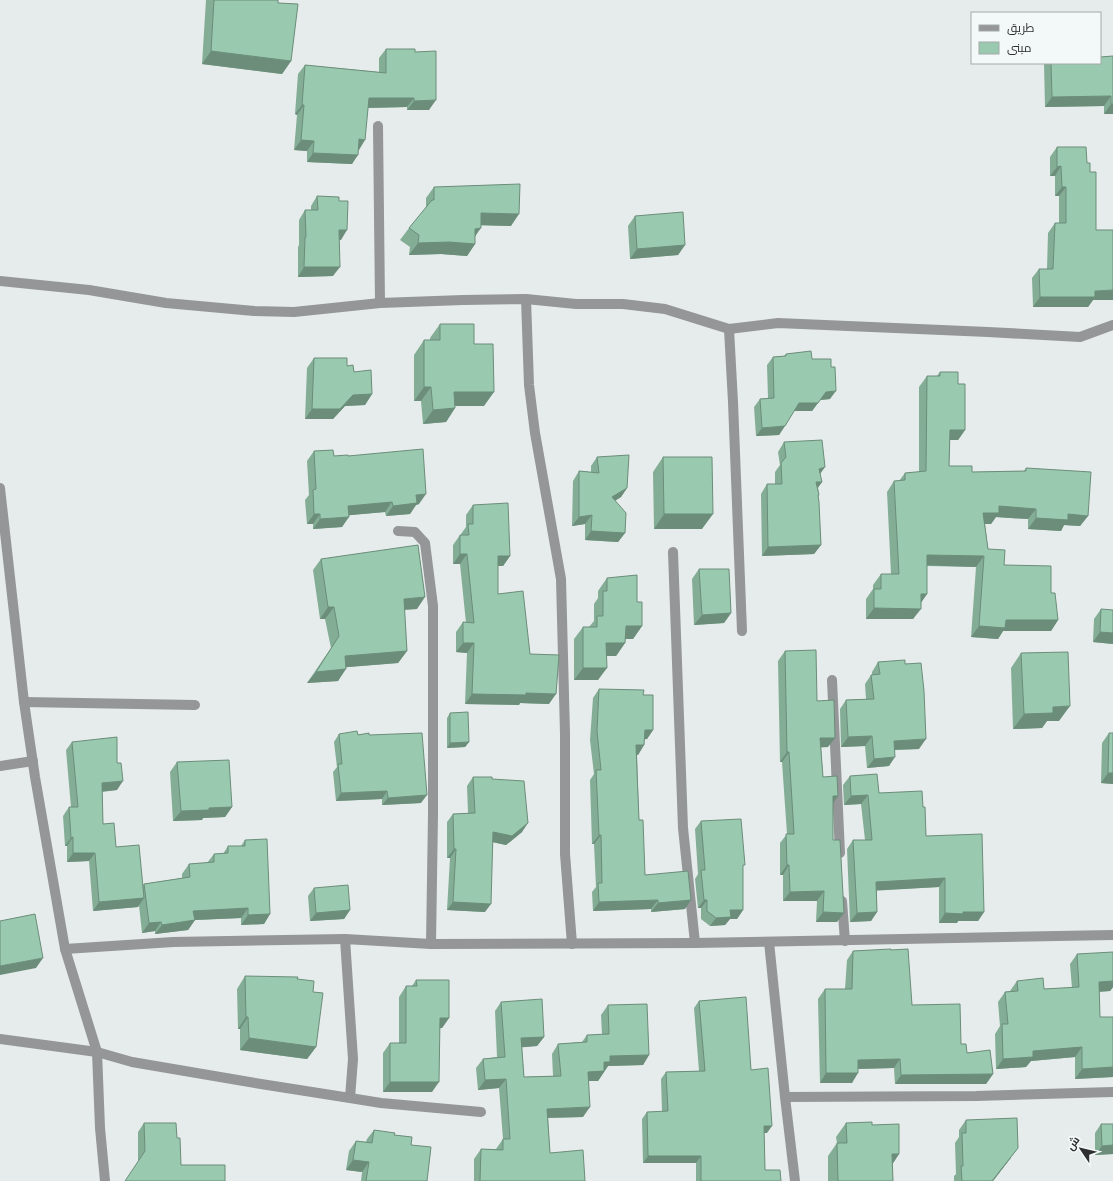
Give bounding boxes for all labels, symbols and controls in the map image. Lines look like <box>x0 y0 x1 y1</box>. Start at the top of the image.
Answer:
legend <box>971 12 1101 64</box>
text: طريق <box>1007 20 1035 36</box>
text: مبنى <box>1007 40 1032 56</box>
north arrow <box>1061 1129 1101 1169</box>
text: ش <box>1063 1133 1083 1153</box>

